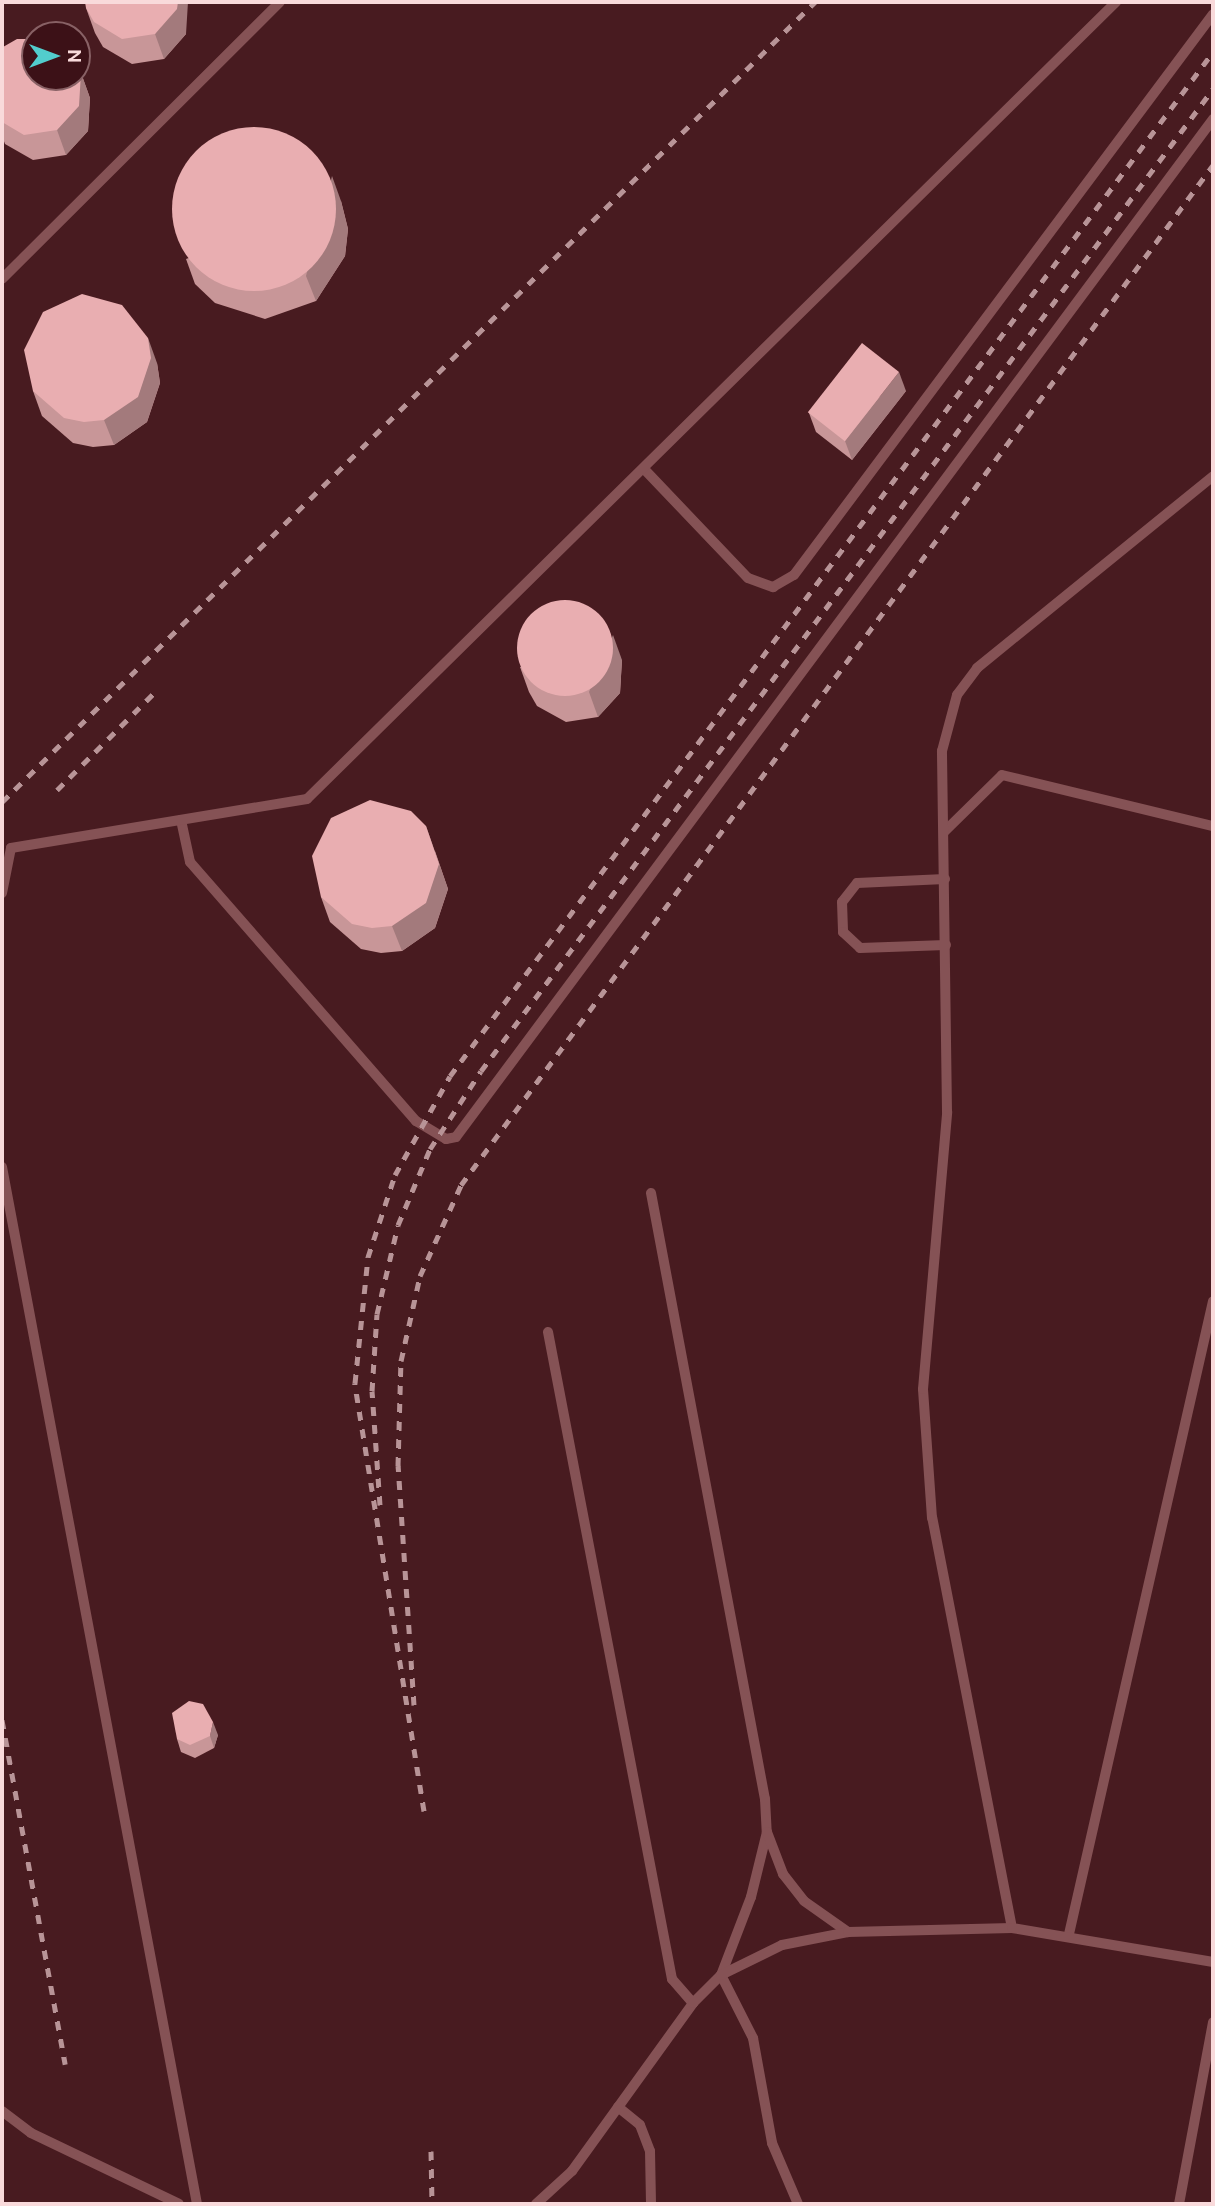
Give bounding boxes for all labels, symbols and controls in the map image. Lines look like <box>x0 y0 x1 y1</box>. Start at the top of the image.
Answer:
north arrow <box>21 21 91 91</box>
text: N <box>64 49 86 63</box>

